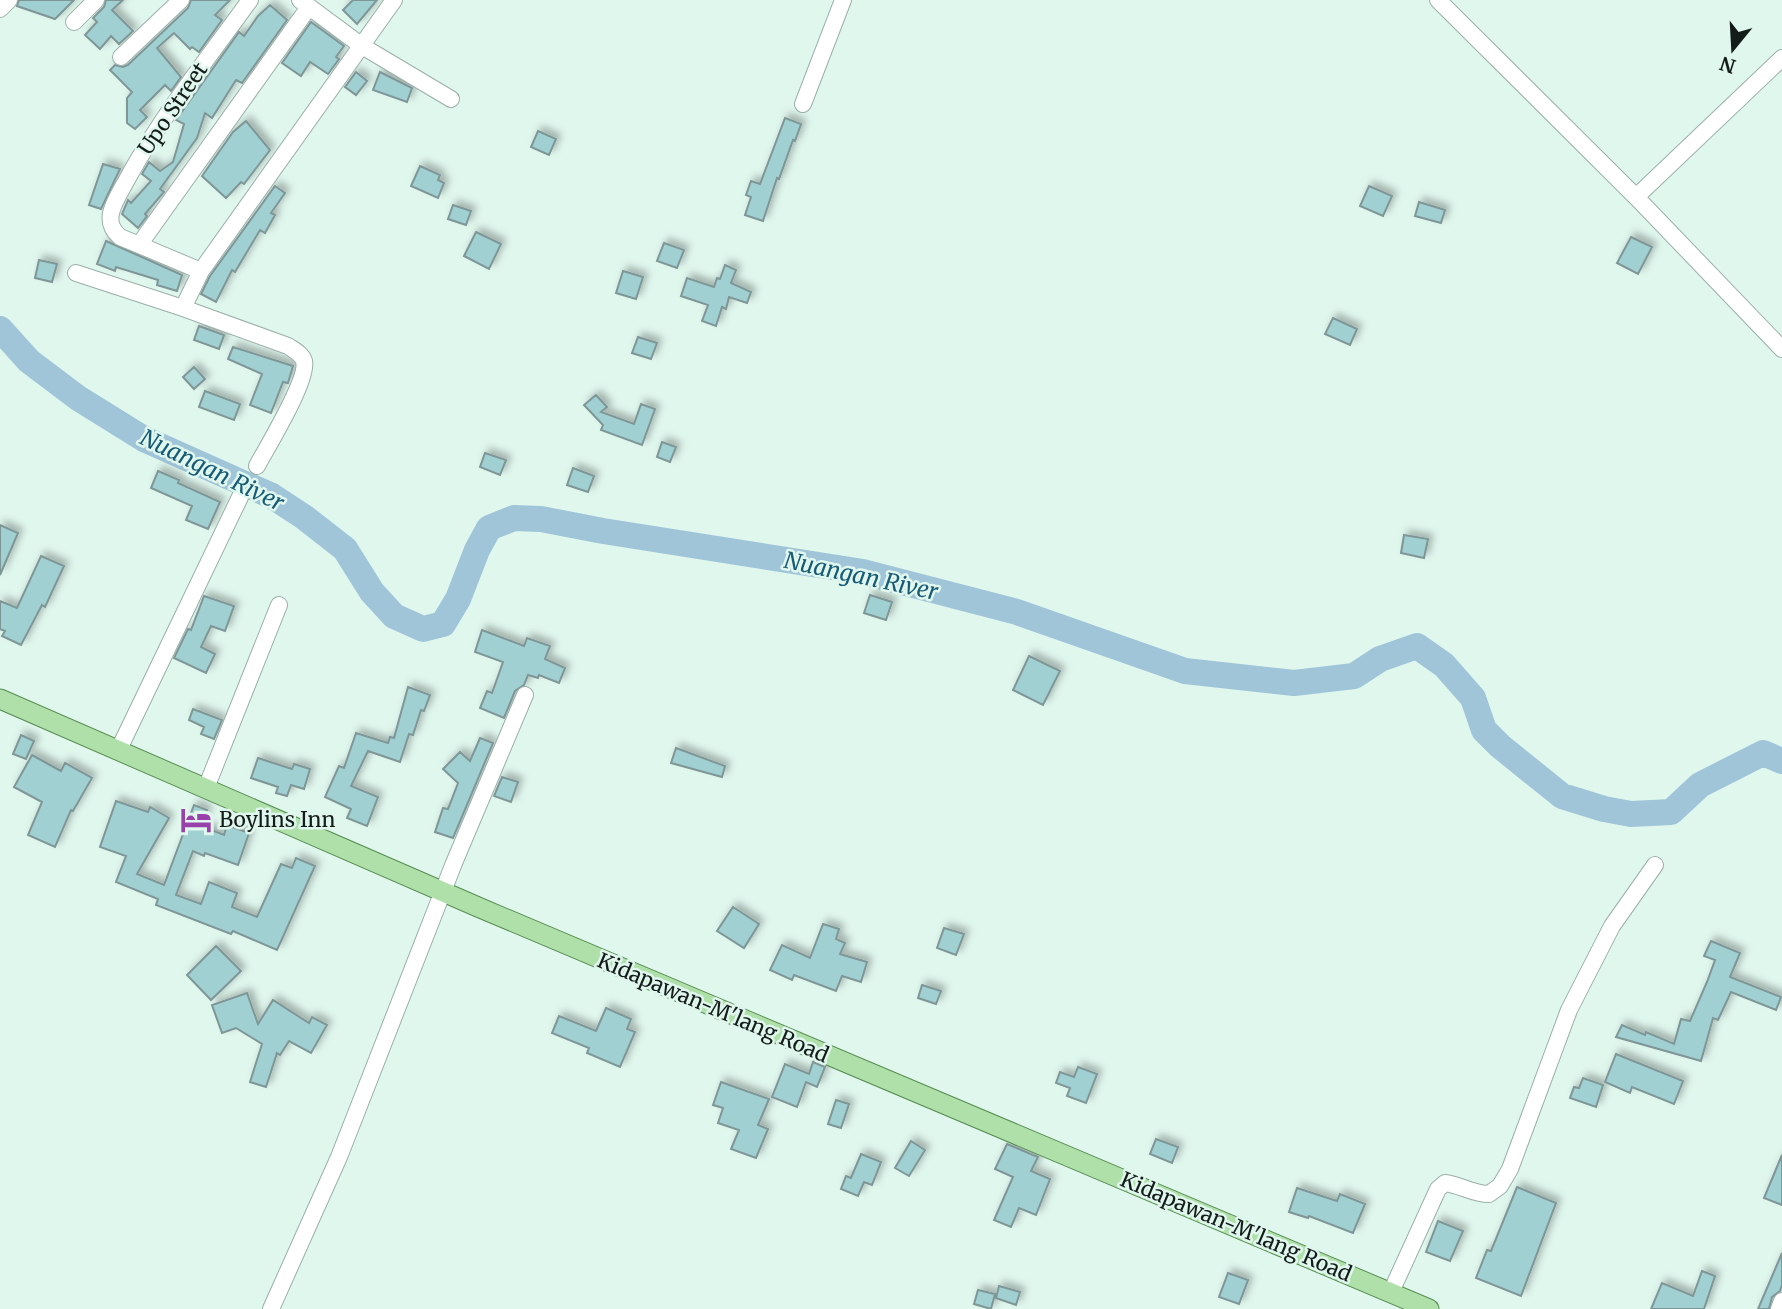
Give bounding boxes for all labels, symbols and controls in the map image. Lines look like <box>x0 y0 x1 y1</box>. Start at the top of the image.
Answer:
north arrow <box>1698 14 1768 84</box>
text: N <box>1717 51 1739 79</box>
street label: Upo Street <box>132 57 213 160</box>
water label: Nuangan River <box>136 422 289 517</box>
water label: Nuangan River <box>782 545 941 606</box>
hotel icon: Boylins Inn <box>179 803 213 837</box>
place label: Boylins Inn <box>219 806 335 833</box>
street label: Kidapawan-M'lang Road <box>594 947 833 1069</box>
street label: Kidapawan-M'lang Road <box>1117 1166 1356 1288</box>

